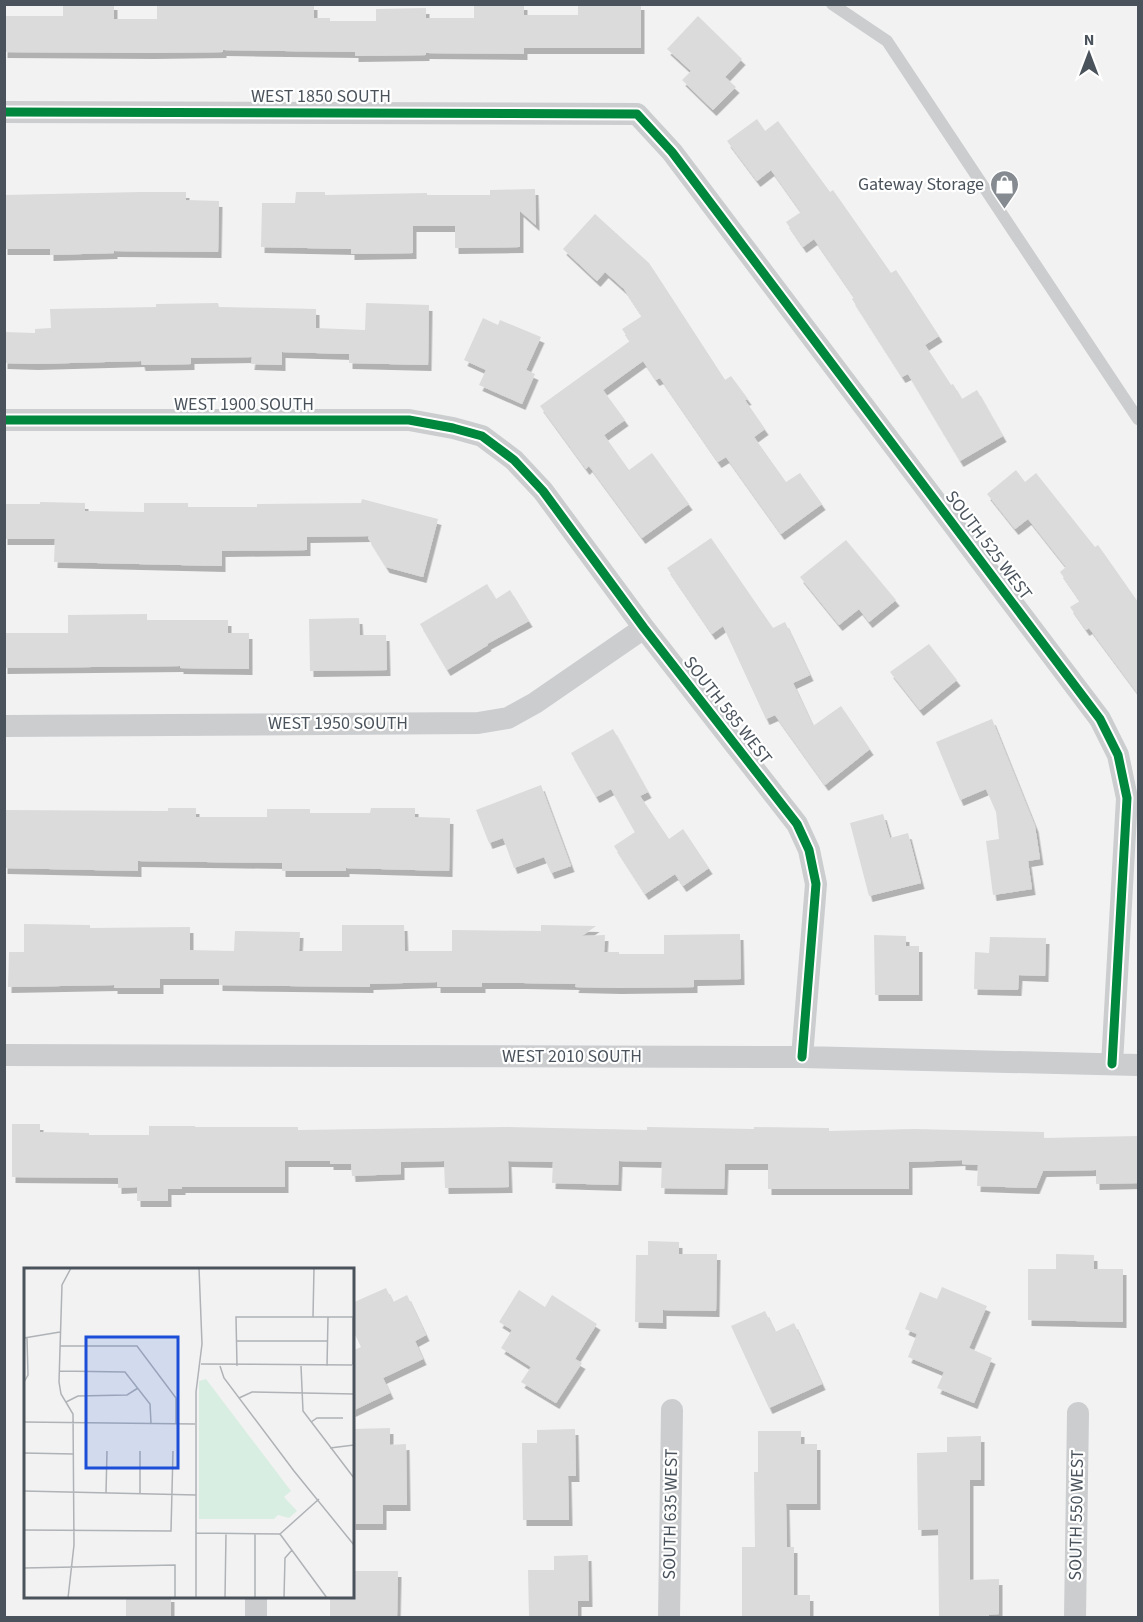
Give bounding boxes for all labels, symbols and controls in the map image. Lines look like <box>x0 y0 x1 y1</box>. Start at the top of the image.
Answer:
north arrow <box>1059 24 1119 84</box>
text: N <box>1084 29 1094 51</box>
street label: WEST 1850 SOUTH <box>251 84 391 109</box>
shop icon: Gateway Storage <box>989 168 1021 210</box>
place label: Gateway Storage <box>858 172 984 197</box>
street label: WEST 1900 SOUTH <box>174 392 314 417</box>
street label: SOUTH 525 WEST <box>939 485 1038 605</box>
street label: SOUTH 585 WEST <box>677 651 778 770</box>
street label: WEST 1950 SOUTH <box>268 711 408 736</box>
street label: WEST 2010 SOUTH <box>502 1044 642 1069</box>
inset map <box>24 1268 354 1598</box>
street label: SOUTH 635 WEST <box>657 1448 684 1580</box>
street label: SOUTH 550 WEST <box>1063 1449 1090 1581</box>

